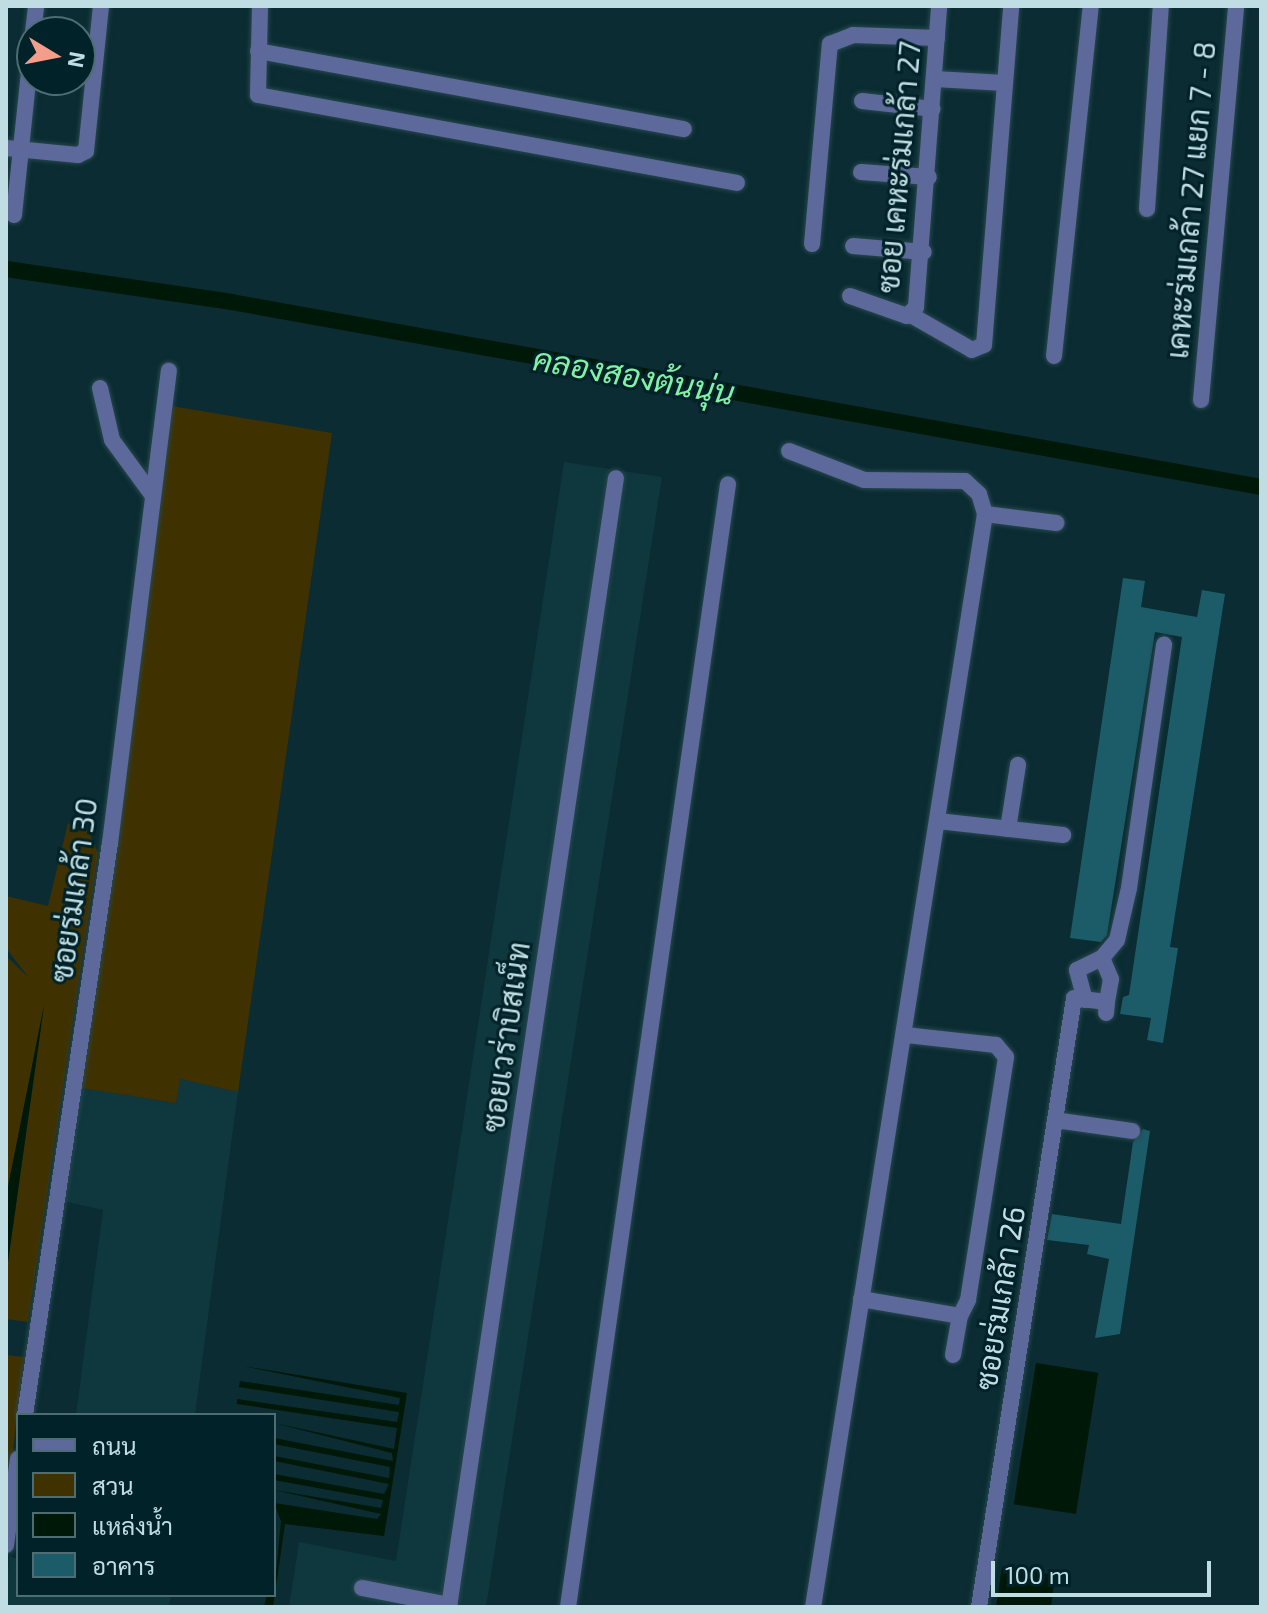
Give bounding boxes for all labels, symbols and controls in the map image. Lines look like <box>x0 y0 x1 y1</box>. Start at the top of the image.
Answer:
north arrow <box>16 16 96 96</box>
street label: ซอย เคหะร่มเกล้า 27 <box>869 40 927 294</box>
street label: เคหะร่มเกล้า 27 แยก 7 - 8 <box>1158 40 1222 360</box>
text: N <box>63 50 92 70</box>
water label: คลองสองต้นนุ่น <box>530 338 738 412</box>
street label: ซอยร่มเกล้า 30 <box>42 795 104 985</box>
street label: ซอยเวร่าบิสเน็ท <box>474 940 536 1134</box>
street label: ซอยร่มเกล้า 26 <box>967 1204 1031 1392</box>
legend <box>16 1413 276 1597</box>
text: ถนน <box>92 1431 137 1460</box>
text: สวน <box>92 1471 134 1500</box>
text: แหล่งน้ำ <box>92 1511 173 1540</box>
scale bar <box>995 1545 1215 1595</box>
text: อาคาร <box>92 1551 155 1580</box>
text: 100 m <box>1005 1560 1070 1589</box>

